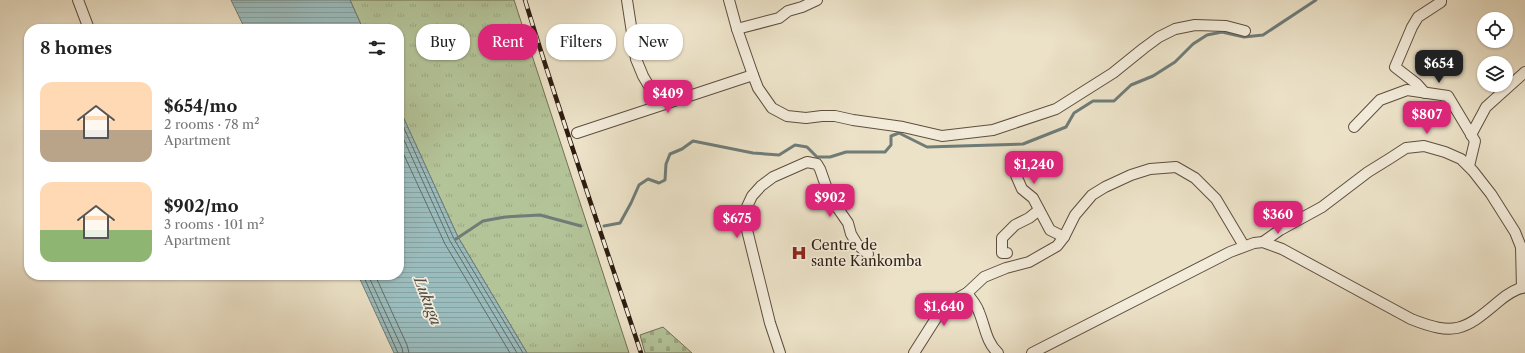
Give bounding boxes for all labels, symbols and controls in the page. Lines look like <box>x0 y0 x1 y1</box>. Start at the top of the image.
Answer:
map controls <box>1477 12 1513 92</box>
button: locate <box>1477 12 1513 48</box>
chip: Buy <box>416 24 470 60</box>
chip: Rent <box>478 24 538 60</box>
chip: Filters <box>546 24 616 60</box>
chip: New <box>624 24 683 60</box>
icon: filters <box>366 37 388 59</box>
text: 8 homes <box>40 38 112 58</box>
pin: $654 <box>1415 50 1463 84</box>
text: $654 <box>1424 55 1454 71</box>
button: layers <box>1477 56 1513 92</box>
pin: $409 <box>644 80 692 114</box>
text: $409 <box>652 85 684 101</box>
text: $654/mo <box>164 96 237 116</box>
icon: home <box>72 98 120 146</box>
pin: $807 <box>1403 101 1451 135</box>
text: $807 <box>1412 106 1442 122</box>
text: 2 rooms · 78 m² <box>164 116 260 132</box>
text: Apartment <box>164 132 231 148</box>
pin: $1,240 <box>1001 151 1067 185</box>
text: $1,240 <box>1014 156 1054 172</box>
pin: $902 <box>806 184 854 218</box>
text: $902 <box>815 189 845 205</box>
text: $902/mo <box>164 196 239 216</box>
icon: home <box>72 198 120 246</box>
pin: $360 <box>1254 201 1302 235</box>
pin: $675 <box>713 205 761 239</box>
text: $360 <box>1263 206 1293 222</box>
text: $675 <box>723 210 751 226</box>
text: 3 rooms · 101 m² <box>164 216 264 232</box>
text: Apartment <box>164 232 231 248</box>
place label: Centre de sante Kankomba <box>811 236 922 270</box>
hospital icon: Centre de sante Kankomba <box>790 244 808 262</box>
water label: Lukuga <box>410 273 446 328</box>
pin: $1,640 <box>911 293 977 327</box>
text: $1,640 <box>924 298 964 314</box>

